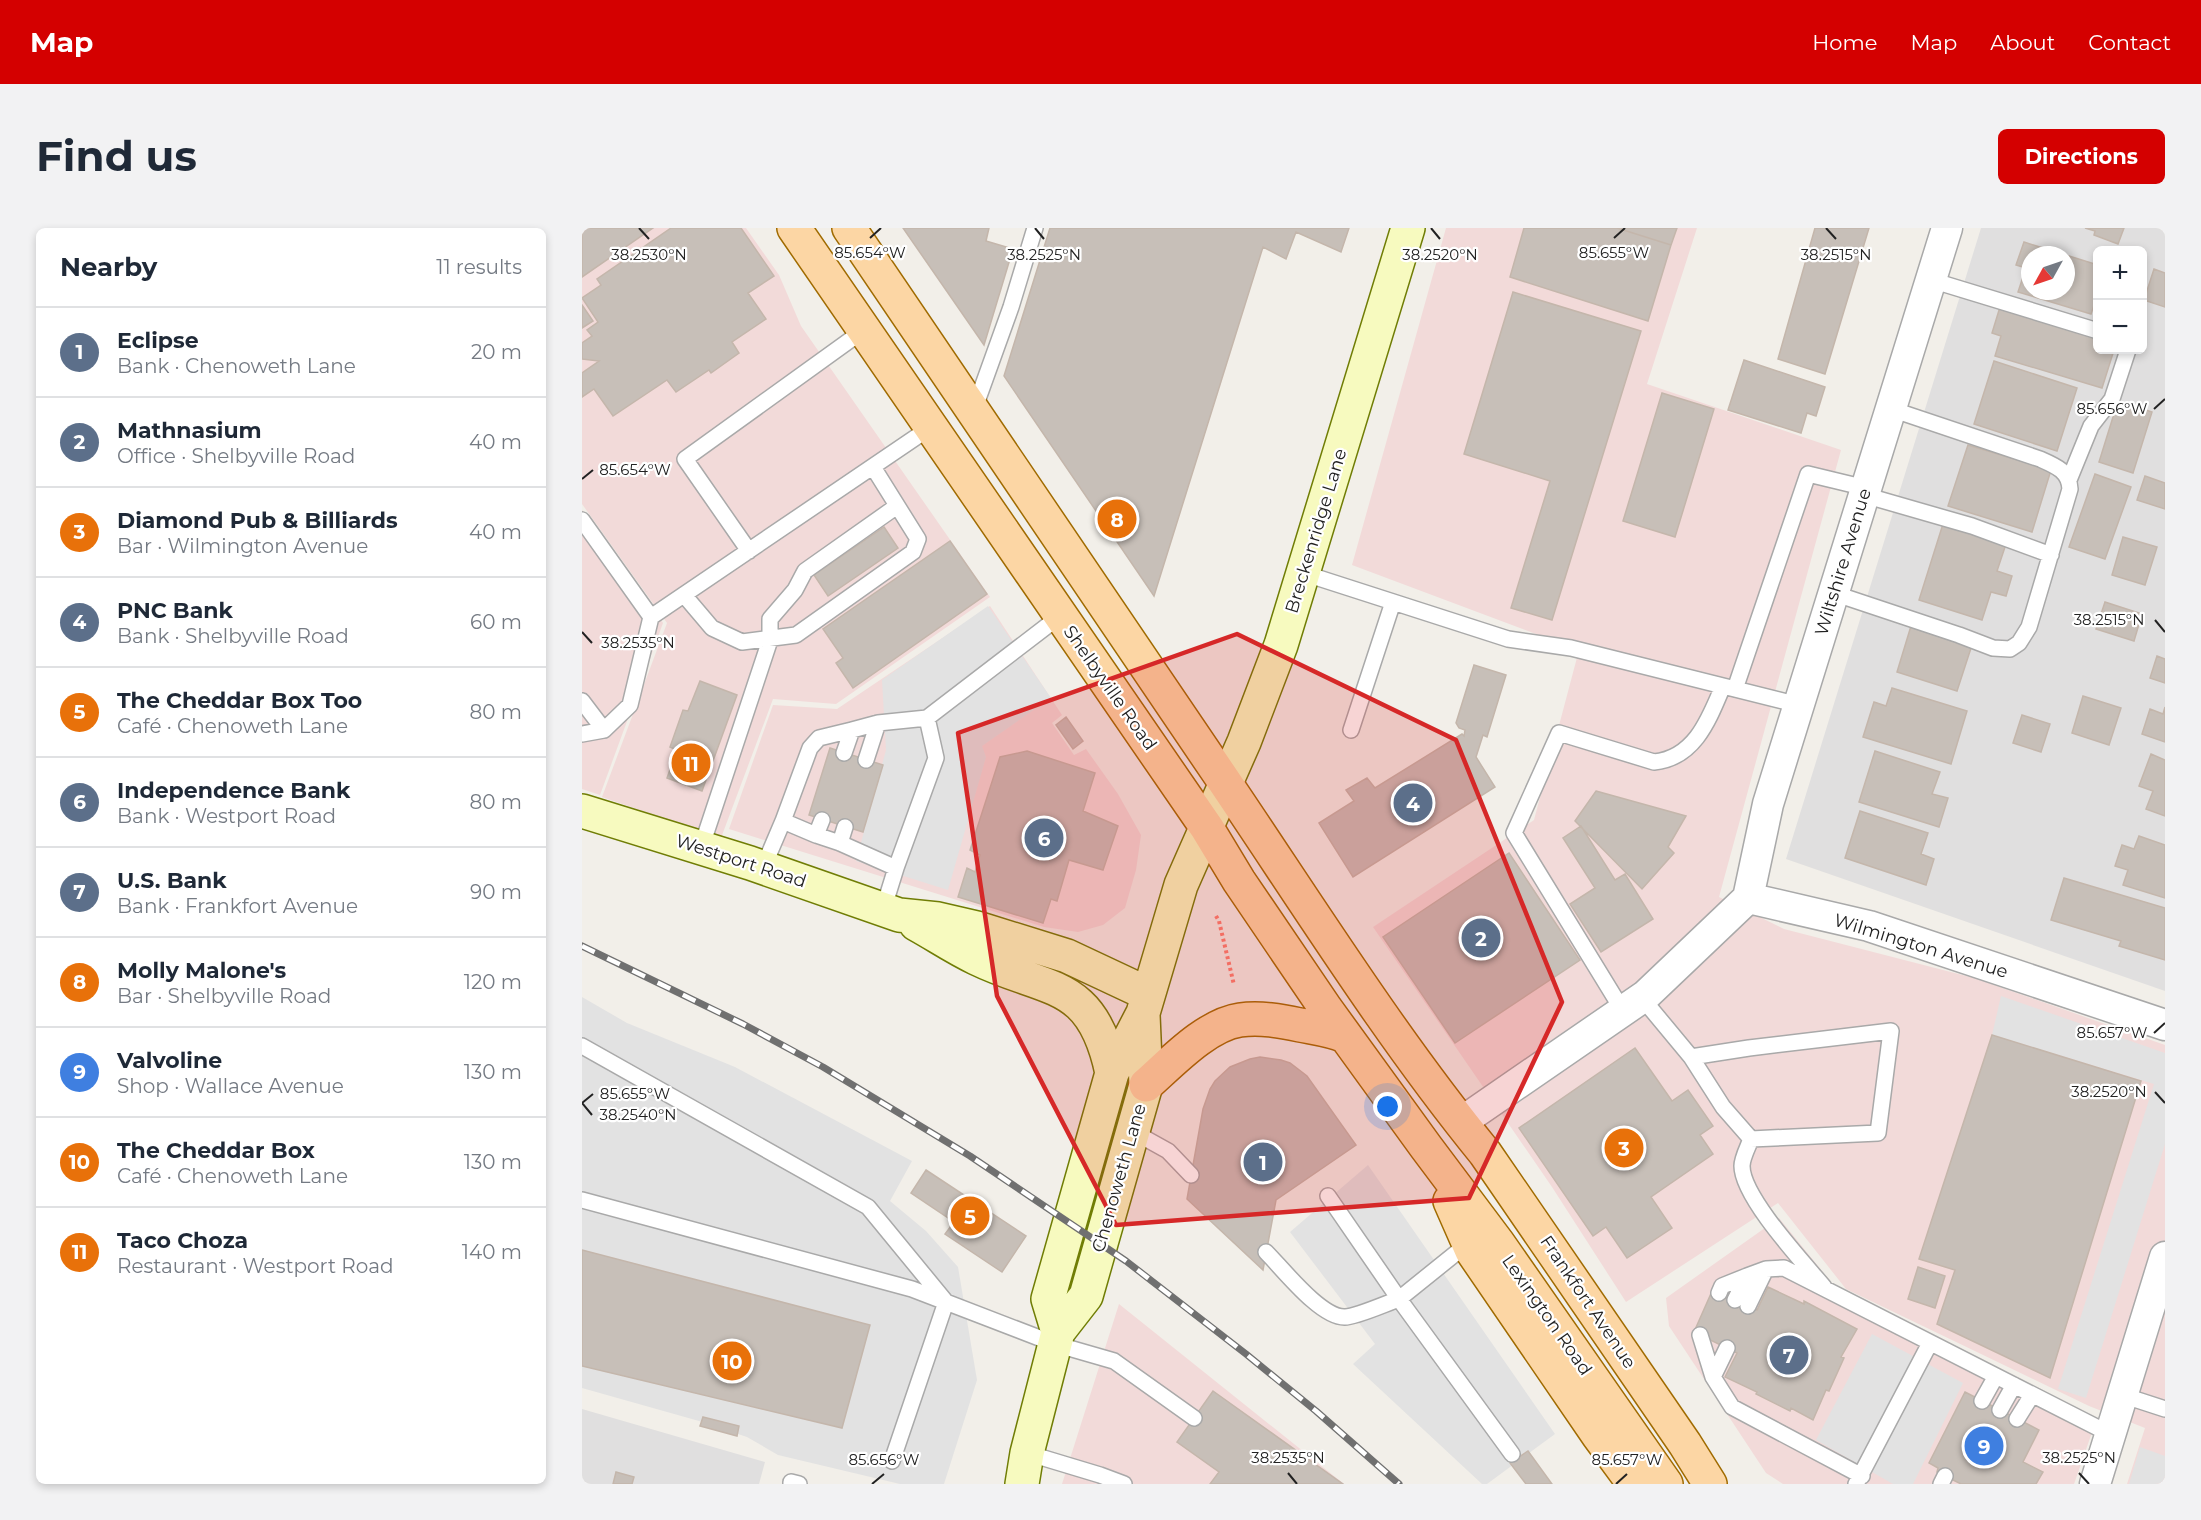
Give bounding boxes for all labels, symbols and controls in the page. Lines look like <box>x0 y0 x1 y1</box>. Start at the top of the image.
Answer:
text: Map <box>30 25 93 59</box>
text: Home <box>1812 30 1877 55</box>
text: Map <box>1910 30 1957 55</box>
text: About <box>1990 30 2055 55</box>
text: Contact <box>2088 30 2171 55</box>
button: Directions <box>1998 129 2165 184</box>
text: Find us <box>36 130 197 182</box>
text: 85.654°W <box>834 243 906 262</box>
text: 85.655°W <box>1579 243 1649 262</box>
text: 38.2530°N <box>611 245 687 264</box>
text: 38.2525°N <box>1007 245 1081 264</box>
text: 38.2520°N <box>1402 245 1478 264</box>
text: 38.2515°N <box>1801 245 1871 264</box>
north arrow <box>2021 246 2075 300</box>
map controls <box>2093 246 2147 354</box>
button: + <box>2093 246 2147 300</box>
text: Nearby <box>60 251 157 283</box>
text: 11 results <box>436 255 522 279</box>
button: − <box>2093 300 2147 354</box>
text: Eclipse <box>117 327 199 354</box>
text: 1 <box>76 340 83 364</box>
text: 20 m <box>471 340 522 364</box>
text: Bank · Chenoweth Lane <box>117 354 356 378</box>
text: 85.656°W <box>2077 399 2148 418</box>
text: Mathnasium <box>117 417 262 444</box>
text: 2 <box>74 430 85 454</box>
text: 40 m <box>469 430 522 454</box>
text: Office · Shelbyville Road <box>117 444 355 468</box>
street label: Breckenridge Lane <box>1280 446 1352 616</box>
text: 85.654°W <box>599 460 671 479</box>
street label: Wiltshire Avenue <box>1810 486 1876 638</box>
pin: 8 <box>1098 496 1136 542</box>
text: Diamond Pub & Billiards <box>117 507 398 534</box>
text: 3 <box>74 520 85 544</box>
text: 40 m <box>469 520 522 544</box>
text: Bar · Wilmington Avenue <box>117 534 368 558</box>
text: PNC Bank <box>117 597 233 624</box>
text: 4 <box>73 610 86 634</box>
text: 60 m <box>470 610 522 634</box>
text: 38.2515°N <box>2074 610 2144 629</box>
street label: Shelbyville Road <box>1059 621 1161 755</box>
text: Bank · Shelbyville Road <box>117 624 349 648</box>
text: 38.2535°N <box>601 633 675 652</box>
text: The Cheddar Box Too <box>117 687 362 714</box>
text: 5 <box>74 700 85 724</box>
text: 80 m <box>470 700 522 724</box>
text: Café · Chenoweth Lane <box>117 714 348 738</box>
pin: 11 <box>672 740 710 786</box>
text: Independence Bank <box>117 777 350 804</box>
pin: 4 <box>1394 780 1432 826</box>
text: 6 <box>73 790 86 814</box>
text: 80 m <box>470 790 522 814</box>
text: Bank · Westport Road <box>117 804 336 828</box>
pin: 6 <box>1024 816 1064 860</box>
street label: Westport Road <box>673 830 809 892</box>
text: U.S. Bank <box>117 867 227 894</box>
text: 7 <box>73 880 86 904</box>
text: 90 m <box>470 880 522 904</box>
text: Bank · Frankfort Avenue <box>117 894 358 918</box>
street label: Wilmington Avenue <box>1831 909 2011 983</box>
pin: 2 <box>1462 916 1500 960</box>
text: Molly Malone's <box>117 957 286 984</box>
text: 8 <box>73 970 86 994</box>
text: 120 m <box>464 970 522 994</box>
text: Bar · Shelbyville Road <box>117 984 331 1008</box>
text: 85.657°W <box>2077 1023 2148 1042</box>
text: Valvoline <box>117 1047 222 1074</box>
text: 9 <box>73 1060 86 1084</box>
text: 130 m <box>464 1060 522 1084</box>
text: Shop · Wallace Avenue <box>117 1074 344 1098</box>
text: 38.2520°N <box>2071 1082 2147 1101</box>
text: 85.655°W <box>600 1084 670 1103</box>
your location <box>1373 1092 1402 1121</box>
street label: Chenoweth Lane <box>1087 1101 1151 1255</box>
text: 38.2540°N <box>600 1105 676 1124</box>
pin: 3 <box>1604 1126 1644 1170</box>
text: The Cheddar Box <box>117 1137 315 1164</box>
pin: 1 <box>1244 1140 1282 1184</box>
text: 10 <box>69 1150 90 1174</box>
text: 130 m <box>464 1150 522 1174</box>
text: Café · Chenoweth Lane <box>117 1164 348 1188</box>
pin: 5 <box>950 1194 990 1238</box>
text: Taco Choza <box>117 1227 248 1254</box>
street label: Frankfort Avenue <box>1535 1231 1641 1373</box>
text: 11 <box>72 1240 87 1264</box>
text: 140 m <box>462 1240 522 1264</box>
street label: Lexington Road <box>1497 1250 1597 1380</box>
text: Restaurant · Westport Road <box>117 1254 394 1278</box>
pin: 7 <box>1770 1332 1808 1378</box>
pin: 10 <box>712 1338 752 1384</box>
pin: 9 <box>1964 1424 2004 1468</box>
text: 38.2535°N <box>1251 1448 1325 1467</box>
text: 38.2525°N <box>2042 1448 2116 1467</box>
text: 85.656°W <box>849 1450 920 1469</box>
text: 85.657°W <box>1592 1450 1663 1469</box>

